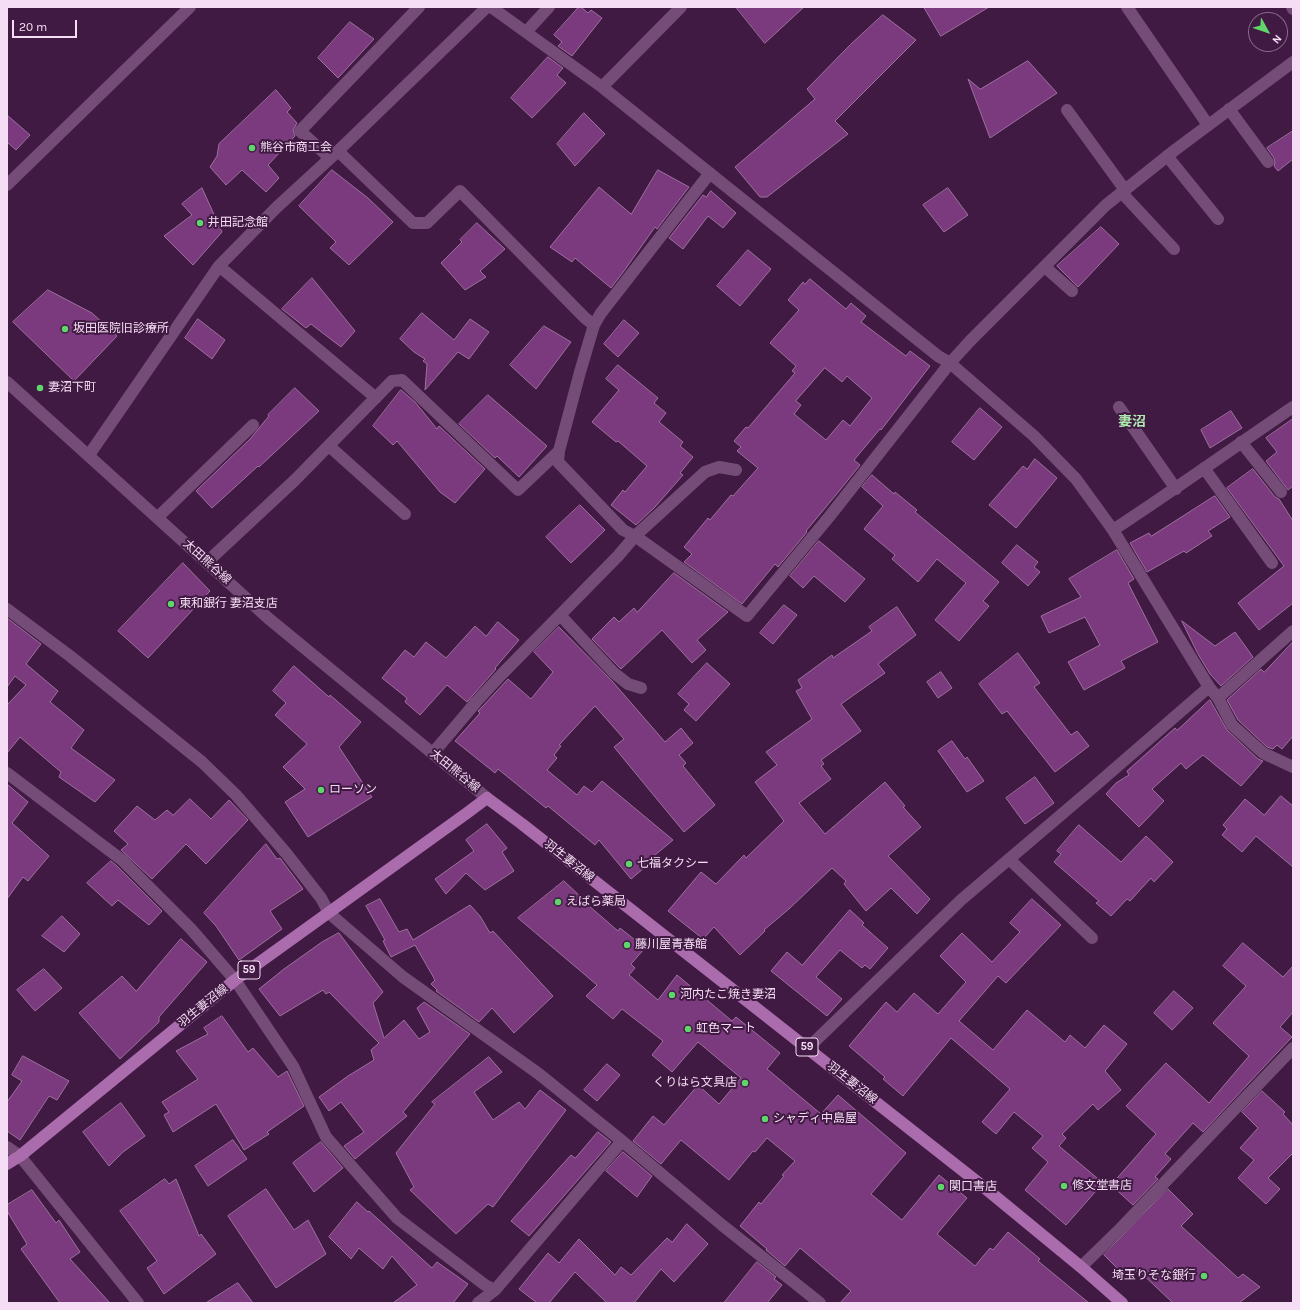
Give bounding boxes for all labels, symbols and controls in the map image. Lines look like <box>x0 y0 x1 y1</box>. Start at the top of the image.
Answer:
scale bar <box>14 12 79 38</box>
north arrow <box>1248 12 1288 52</box>
text: 20 m <box>19 20 47 34</box>
text: N <box>1269 32 1284 47</box>
place label: 熊谷市商工会 <box>260 141 332 155</box>
marker: 熊谷市商工会 <box>247 143 257 153</box>
place label: 井田記念館 <box>208 216 268 230</box>
marker: 井田記念館 <box>195 218 205 228</box>
place label: 坂田医院旧診療所 <box>73 322 169 336</box>
marker: 坂田医院旧診療所 <box>60 324 70 334</box>
place label: 妻沼下町 <box>48 381 96 395</box>
marker: 妻沼下町 <box>35 383 45 393</box>
district label: 妻沼 <box>1118 414 1146 430</box>
street label: 太田熊谷線 <box>180 537 234 587</box>
place label: 東和銀行 妻沼支店 <box>179 597 278 611</box>
marker: 東和銀行 妻沼支店 <box>166 599 176 609</box>
street label: 太田熊谷線 <box>427 747 483 795</box>
place label: ローソン <box>329 783 377 797</box>
marker: ローソン <box>316 785 326 795</box>
street label: 羽生妻沼線 <box>541 837 597 885</box>
place label: 七福タクシー <box>637 857 709 871</box>
marker: 七福タクシー <box>624 859 634 869</box>
place label: えばら薬局 <box>566 895 626 909</box>
marker: えばら薬局 <box>553 897 563 907</box>
place label: 藤川屋青春館 <box>635 938 707 952</box>
marker: 藤川屋青春館 <box>622 940 632 950</box>
road number: 59 <box>238 961 260 979</box>
street label: 羽生妻沼線 <box>175 982 231 1030</box>
place label: 河内たこ焼き妻沼 <box>680 988 776 1002</box>
marker: 河内たこ焼き妻沼 <box>667 990 677 1000</box>
place label: 虹色マート <box>696 1022 756 1036</box>
marker: 虹色マート <box>683 1024 693 1034</box>
road number: 59 <box>796 1038 818 1056</box>
street label: 羽生妻沼線 <box>824 1059 880 1107</box>
place label: くりはら文具店 <box>653 1076 737 1090</box>
marker: くりはら文具店 <box>740 1078 750 1088</box>
place label: シャディ中島屋 <box>773 1112 857 1126</box>
marker: シャディ中島屋 <box>760 1114 770 1124</box>
place label: 修文堂書店 <box>1072 1179 1132 1193</box>
place label: 関口書店 <box>949 1180 997 1194</box>
marker: 修文堂書店 <box>1059 1181 1069 1191</box>
marker: 関口書店 <box>936 1182 946 1192</box>
place label: 埼玉りそな銀行 <box>1112 1269 1196 1283</box>
marker: 埼玉りそな銀行 <box>1199 1271 1209 1281</box>

